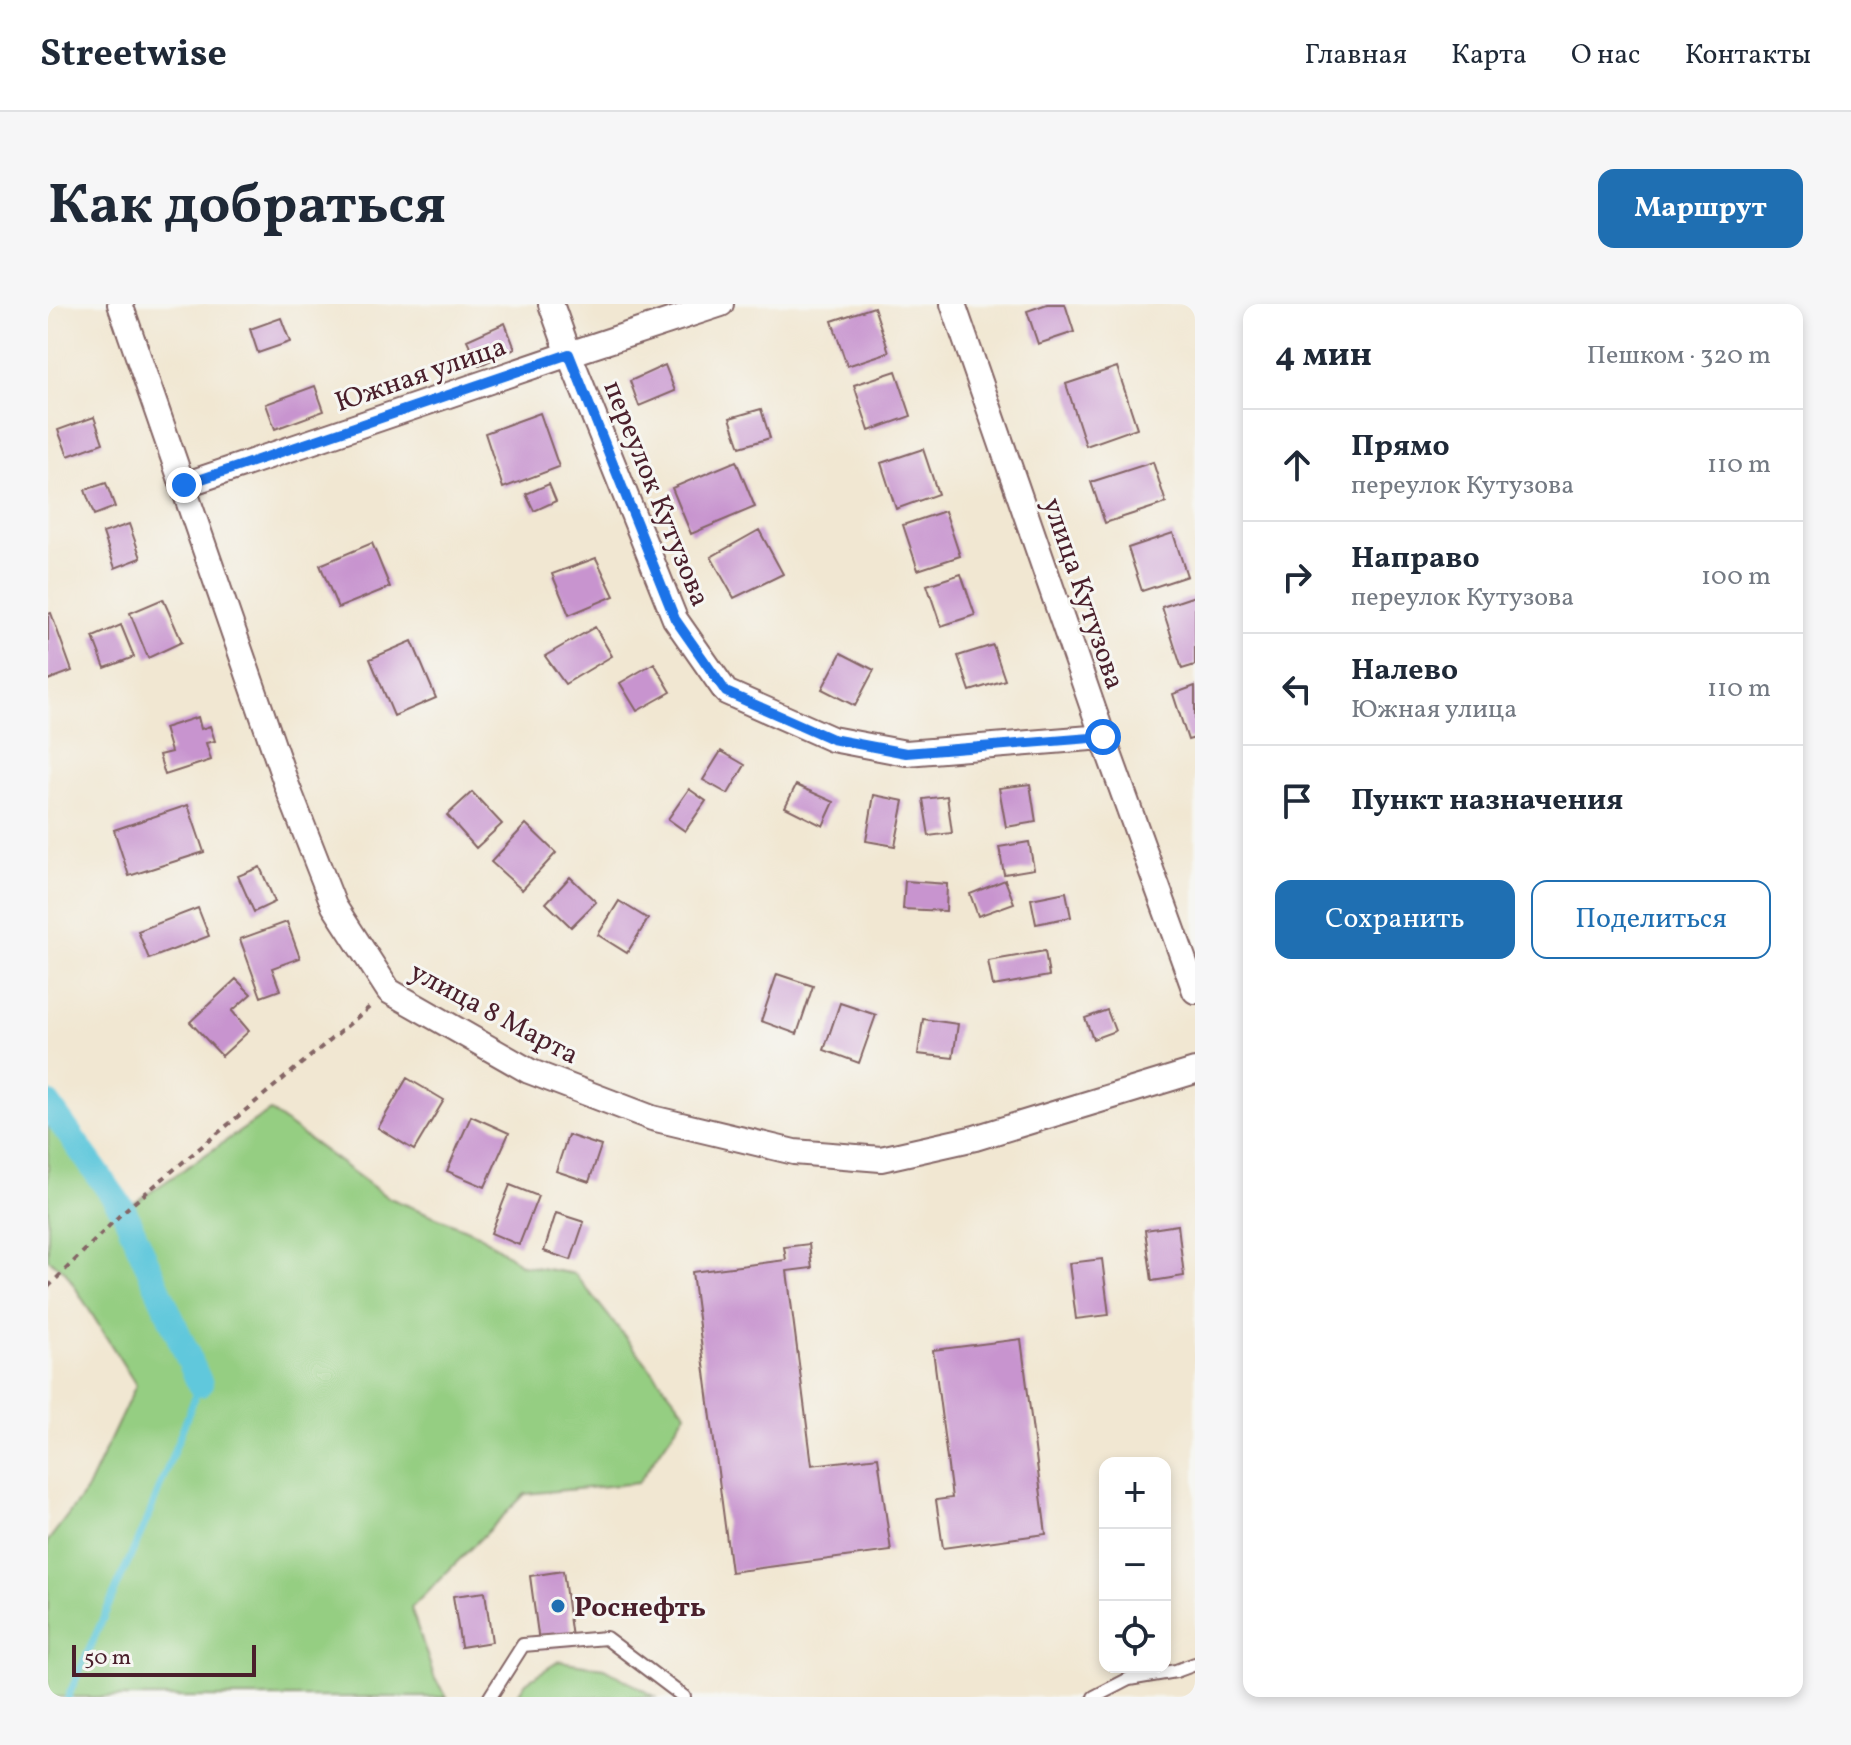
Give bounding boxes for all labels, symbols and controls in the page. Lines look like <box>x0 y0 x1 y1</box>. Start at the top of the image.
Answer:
text: Streetwise <box>40 29 227 82</box>
text: Главная <box>1305 36 1407 75</box>
text: Карта <box>1451 36 1527 75</box>
text: О нас <box>1571 36 1641 75</box>
text: Контакты <box>1685 36 1811 75</box>
text: Как добраться <box>48 169 446 247</box>
button: Маршрут <box>1598 169 1803 248</box>
street label: Южная улица <box>330 328 512 423</box>
text: 4 мин <box>1275 333 1372 380</box>
text: Пешком · 320 m <box>1587 338 1771 374</box>
street label: переулок Кутузова <box>593 375 719 613</box>
text: Прямо <box>1351 426 1450 468</box>
icon: ahead <box>1275 443 1319 487</box>
text: 110 m <box>1707 447 1771 483</box>
route end <box>166 467 202 503</box>
text: переулок Кутузова <box>1351 468 1574 504</box>
street label: улица Кутузова <box>1032 493 1134 695</box>
text: Направо <box>1351 538 1480 580</box>
icon: right <box>1275 555 1319 599</box>
text: 100 m <box>1701 559 1771 595</box>
text: переулок Кутузова <box>1351 580 1574 616</box>
text: Налево <box>1351 650 1458 692</box>
icon: left <box>1275 667 1319 711</box>
text: 110 m <box>1707 671 1771 707</box>
text: Южная улица <box>1351 692 1517 728</box>
route start <box>1085 719 1121 755</box>
icon: arrive <box>1275 779 1319 823</box>
text: Пункт назначения <box>1351 780 1623 822</box>
button: Сохранить <box>1275 880 1515 959</box>
button: Поделиться <box>1531 880 1771 959</box>
street label: улица 8 Марта <box>402 953 585 1075</box>
map controls <box>1099 1457 1171 1673</box>
button: + <box>1099 1457 1171 1529</box>
button: − <box>1099 1529 1171 1601</box>
place label: Роснефть <box>574 1589 706 1628</box>
marker: Роснефть <box>549 1597 567 1615</box>
button: locate <box>1099 1601 1171 1673</box>
scale bar <box>72 1641 256 1677</box>
text: 50 m <box>84 1643 131 1674</box>

